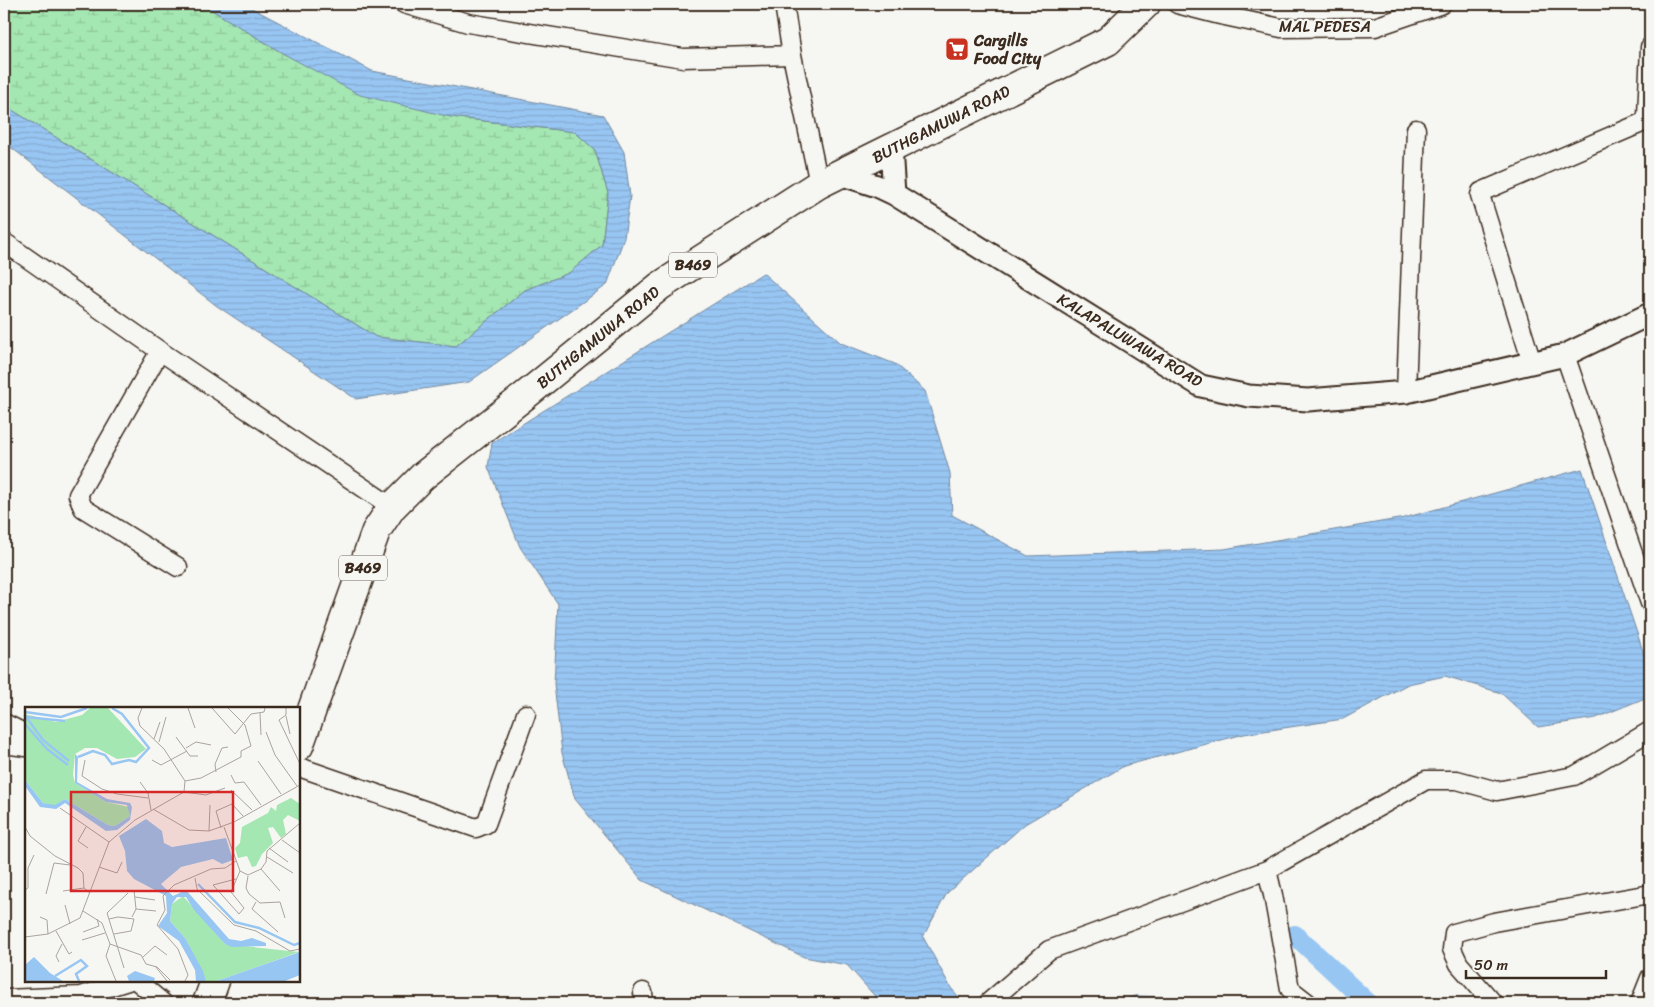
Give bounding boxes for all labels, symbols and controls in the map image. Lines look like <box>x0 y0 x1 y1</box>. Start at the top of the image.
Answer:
street label: MAL PEDESA <box>1279 12 1371 41</box>
place label: Cargills Food City <box>973 26 1042 73</box>
supermarket icon: Cargills Food City <box>944 36 970 62</box>
street label: BUTHGAMUWA ROAD <box>867 76 1016 171</box>
road number: B469 <box>669 252 717 278</box>
street label: BUTHGAMUWA ROAD <box>530 278 667 396</box>
street label: KALAPALUWAWA ROAD <box>1051 285 1209 395</box>
road number: B469 <box>339 556 387 580</box>
inset map <box>25 707 300 982</box>
scale bar <box>1466 947 1606 979</box>
text: 50 m <box>1474 952 1509 978</box>

